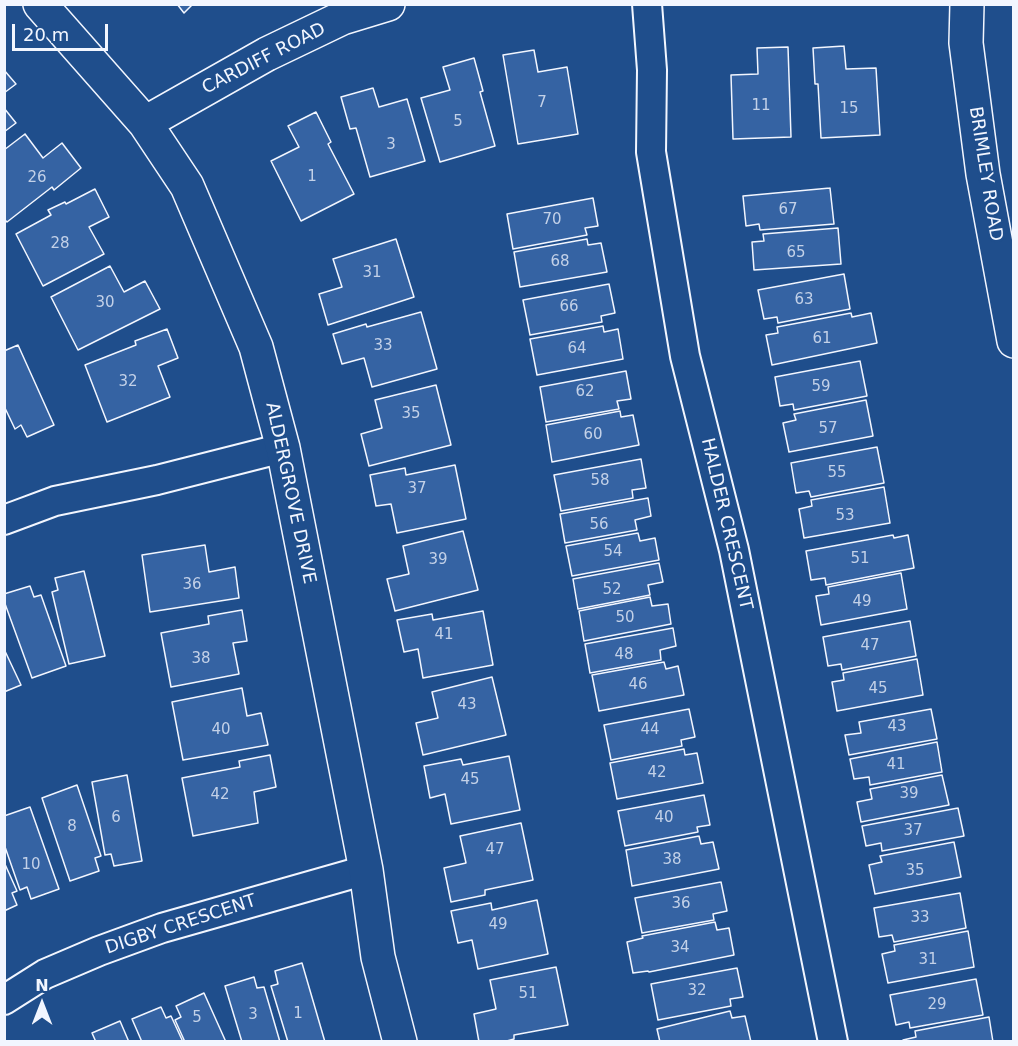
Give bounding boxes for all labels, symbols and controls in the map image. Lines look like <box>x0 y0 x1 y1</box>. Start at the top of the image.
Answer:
scale bar <box>15 12 111 50</box>
street label: CARDIFF ROAD <box>199 19 329 99</box>
text: 20 m <box>23 24 69 45</box>
house number: 7 <box>537 94 547 112</box>
house number: 11 <box>751 97 771 115</box>
house number: 15 <box>839 100 859 118</box>
street label: BRIMLEY ROAD <box>964 105 1006 243</box>
house number: 5 <box>453 113 463 131</box>
house number: 3 <box>386 136 396 154</box>
house number: 1 <box>307 168 317 186</box>
house number: 26 <box>27 169 47 187</box>
house number: 67 <box>778 201 798 219</box>
house number: 70 <box>542 211 562 229</box>
house number: 28 <box>50 235 70 253</box>
house number: 65 <box>786 244 806 262</box>
house number: 68 <box>550 253 570 271</box>
house number: 31 <box>362 264 382 282</box>
house number: 63 <box>794 291 814 309</box>
house number: 30 <box>95 294 115 312</box>
house number: 66 <box>559 298 579 316</box>
house number: 61 <box>812 330 832 348</box>
house number: 33 <box>373 337 393 355</box>
house number: 64 <box>567 340 587 358</box>
house number: 32 <box>118 373 138 391</box>
house number: 59 <box>811 378 831 396</box>
house number: 62 <box>575 383 595 401</box>
street label: ALDERGROVE DRIVE <box>260 400 320 586</box>
house number: 35 <box>401 405 421 423</box>
house number: 57 <box>818 420 838 438</box>
house number: 60 <box>583 426 603 444</box>
street label: HALDER CRESCENT <box>696 436 756 612</box>
house number: 55 <box>827 464 847 482</box>
house number: 58 <box>590 472 610 490</box>
house number: 37 <box>407 480 427 498</box>
house number: 53 <box>835 507 855 525</box>
house number: 56 <box>589 516 609 534</box>
house number: 54 <box>603 543 623 561</box>
house number: 51 <box>850 550 870 568</box>
house number: 39 <box>428 551 448 569</box>
house number: 36 <box>182 576 202 594</box>
house number: 52 <box>602 581 622 599</box>
house number: 49 <box>852 593 872 611</box>
house number: 50 <box>615 609 635 627</box>
house number: 41 <box>434 626 454 644</box>
house number: 47 <box>860 637 880 655</box>
house number: 48 <box>614 646 634 664</box>
house number: 38 <box>191 650 211 668</box>
house number: 46 <box>628 676 648 694</box>
house number: 45 <box>868 680 888 698</box>
house number: 43 <box>457 696 477 714</box>
house number: 43 <box>887 718 907 736</box>
house number: 40 <box>211 721 231 739</box>
house number: 44 <box>640 721 660 739</box>
house number: 41 <box>886 756 906 774</box>
house number: 42 <box>647 764 667 782</box>
house number: 45 <box>460 771 480 789</box>
house number: 39 <box>899 785 919 803</box>
house number: 42 <box>210 786 230 804</box>
house number: 6 <box>111 809 121 827</box>
house number: 40 <box>654 809 674 827</box>
house number: 8 <box>67 818 77 836</box>
house number: 37 <box>903 822 923 840</box>
house number: 47 <box>485 841 505 859</box>
house number: 38 <box>662 851 682 869</box>
house number: 10 <box>21 856 41 874</box>
house number: 35 <box>905 862 925 880</box>
street label: DIGBY CRESCENT <box>103 890 259 960</box>
house number: 36 <box>671 895 691 913</box>
house number: 33 <box>910 909 930 927</box>
house number: 49 <box>488 916 508 934</box>
house number: 34 <box>670 939 690 957</box>
house number: 31 <box>918 951 938 969</box>
north arrow <box>12 974 72 1034</box>
text: N <box>35 976 49 995</box>
house number: 32 <box>687 982 707 1000</box>
house number: 51 <box>518 985 538 1003</box>
house number: 29 <box>927 996 947 1014</box>
house number: 1 <box>293 1005 303 1023</box>
house number: 3 <box>248 1006 258 1024</box>
house number: 5 <box>192 1009 202 1027</box>

